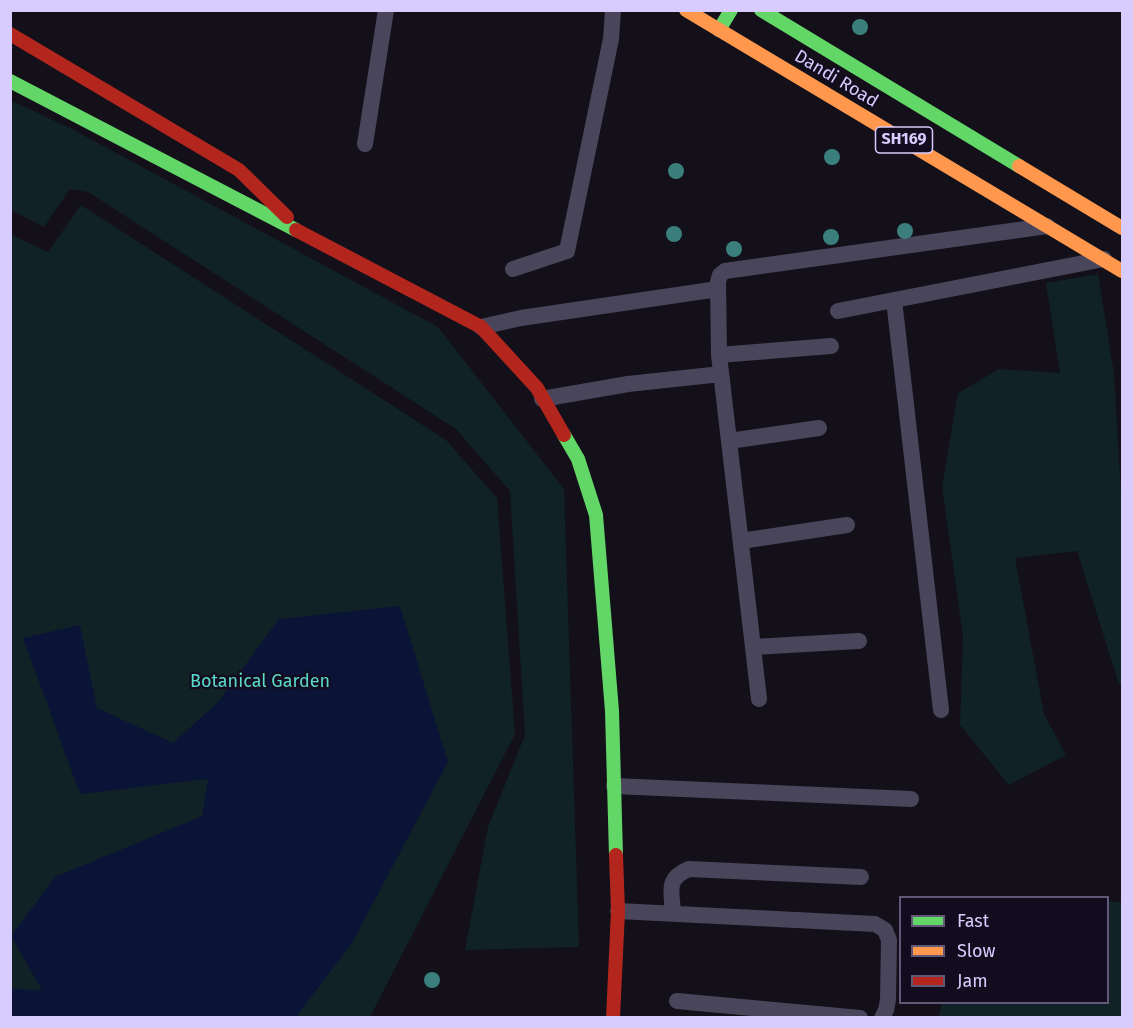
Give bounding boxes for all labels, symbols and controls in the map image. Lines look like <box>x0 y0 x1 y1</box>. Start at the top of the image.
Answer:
street label: Dandi Road <box>790 46 882 112</box>
road number: SH169 <box>876 127 932 153</box>
park label: Botanical Garden <box>190 671 330 693</box>
legend <box>899 896 1109 1004</box>
text: Fast <box>957 910 989 932</box>
text: Slow <box>957 940 995 962</box>
text: Jam <box>957 970 988 992</box>

